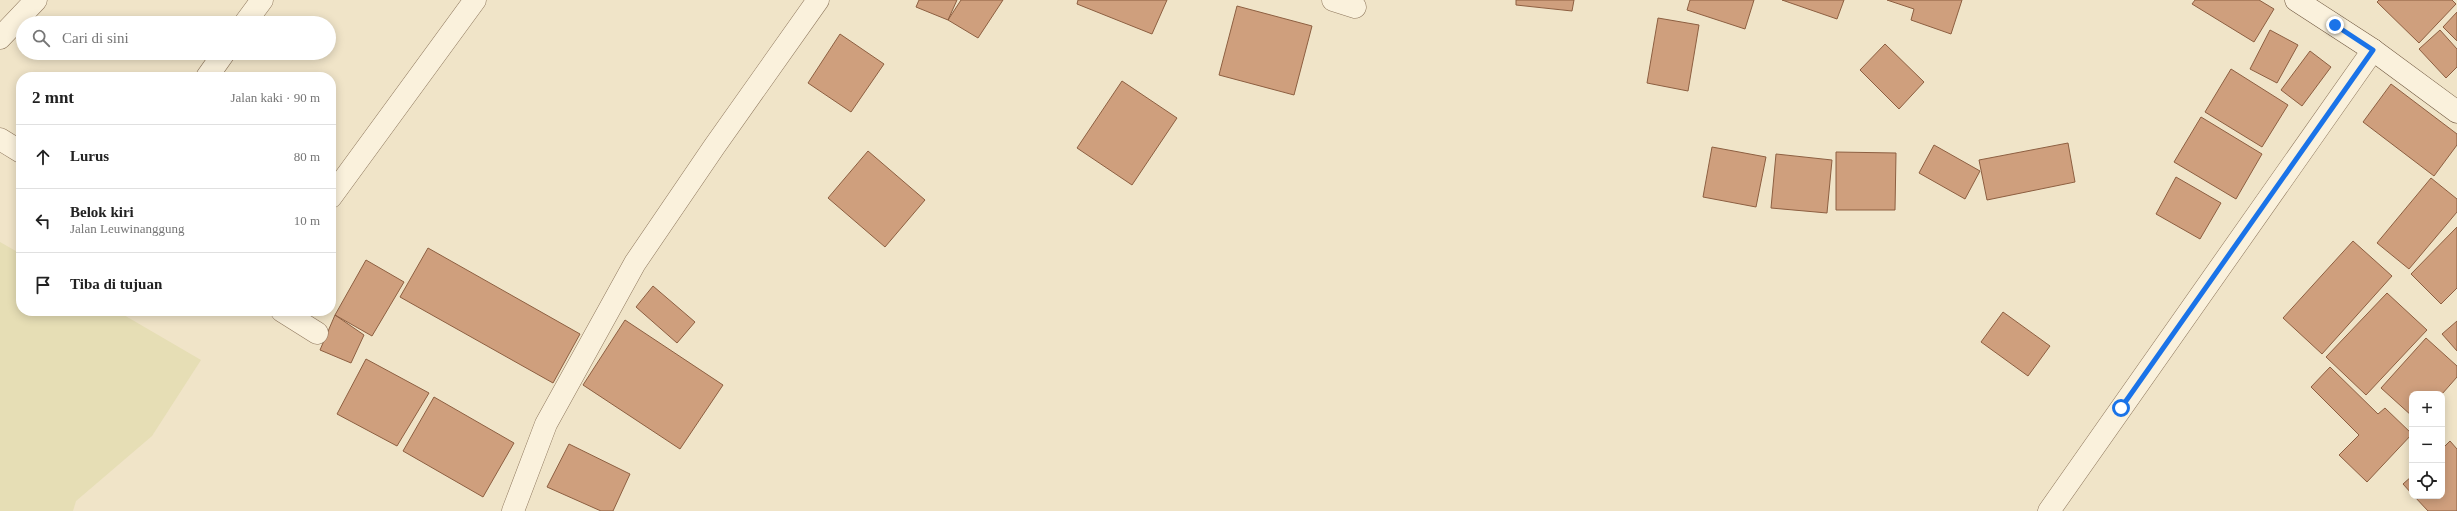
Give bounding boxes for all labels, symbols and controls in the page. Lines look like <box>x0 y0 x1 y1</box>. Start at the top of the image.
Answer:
search box <box>16 16 336 60</box>
route end <box>2326 16 2344 34</box>
icon: search <box>30 27 52 49</box>
text: Cari di sini <box>62 30 129 46</box>
text: 2 mnt <box>32 88 74 107</box>
text: Jalan kaki · 90 m <box>230 90 320 105</box>
icon: ahead <box>32 146 54 168</box>
text: Lurus <box>70 148 109 164</box>
text: 80 m <box>294 149 320 164</box>
text: Belok kiri <box>70 204 134 220</box>
icon: left <box>32 210 54 232</box>
text: 10 m <box>294 213 320 228</box>
text: Jalan Leuwinanggung <box>70 221 184 236</box>
icon: arrive <box>32 274 54 296</box>
text: Tiba di tujuan <box>70 276 162 292</box>
map controls <box>2409 391 2445 499</box>
button: + <box>2409 391 2445 427</box>
route start <box>2112 399 2130 417</box>
button: − <box>2409 427 2445 463</box>
button: locate <box>2409 463 2445 499</box>

